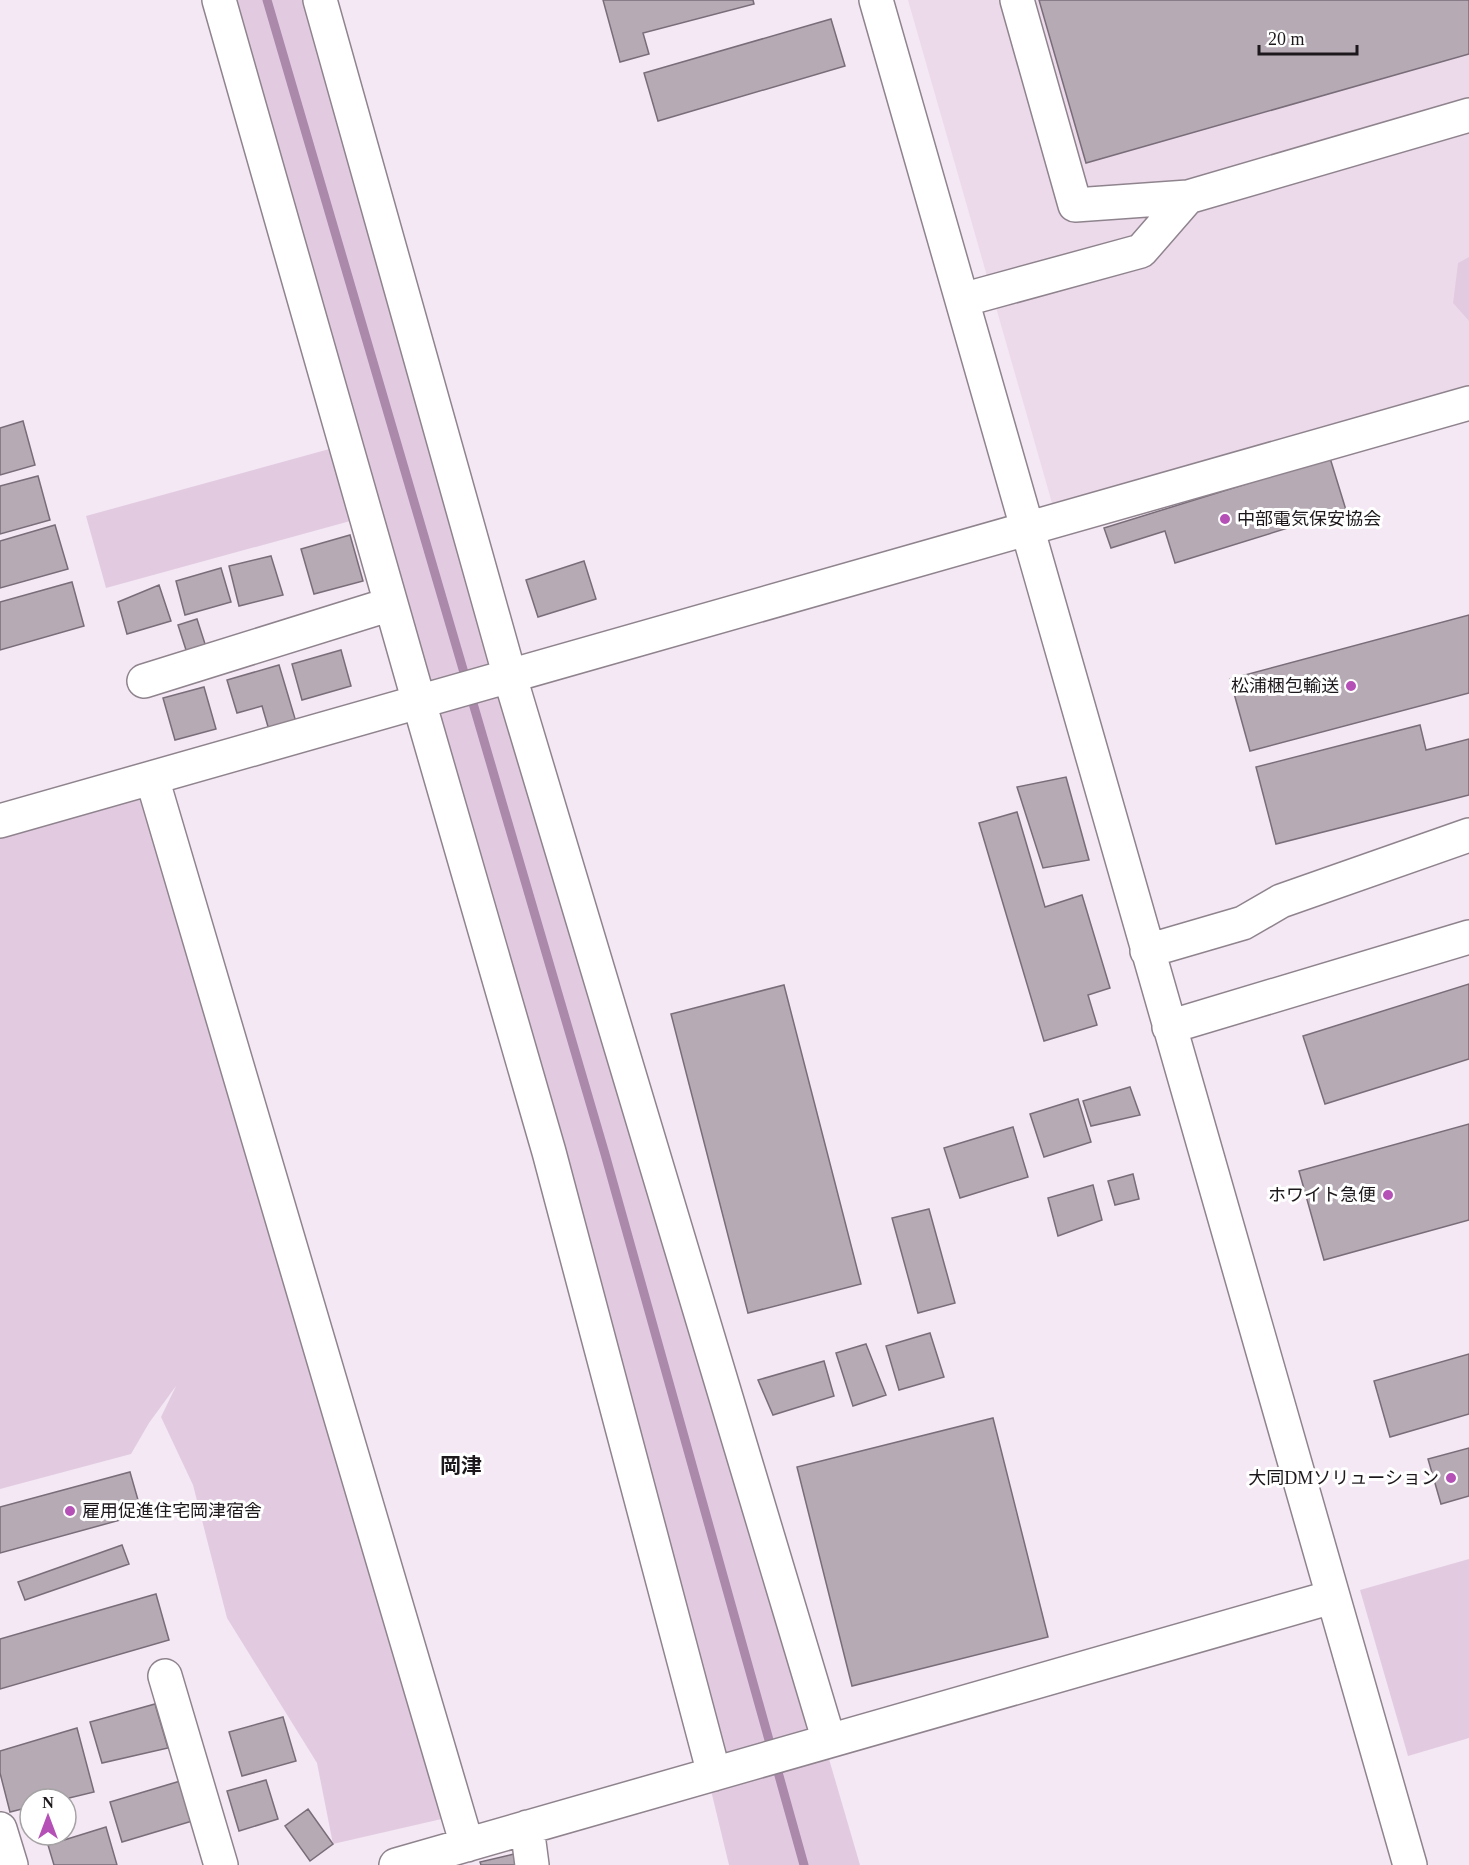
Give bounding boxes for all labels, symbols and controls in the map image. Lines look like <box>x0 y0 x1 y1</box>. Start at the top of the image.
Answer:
scale bar <box>1259 18 1356 56</box>
text: 20 m <box>1268 29 1305 49</box>
place label: 中部電気保安協会 <box>1237 509 1381 529</box>
marker: 中部電気保安協会 <box>1218 512 1232 526</box>
place label: 松浦梱包輸送 <box>1231 676 1339 696</box>
marker: 松浦梱包輸送 <box>1344 679 1358 693</box>
place label: ホワイト急便 <box>1268 1185 1376 1205</box>
marker: ホワイト急便 <box>1381 1188 1395 1202</box>
district label: 岡津 <box>440 1454 482 1478</box>
place label: 大同DMソリューション <box>1248 1468 1439 1488</box>
marker: 大同DMソリューション <box>1444 1471 1458 1485</box>
place label: 雇用促進住宅岡津宿舎 <box>82 1501 262 1521</box>
marker: 雇用促進住宅岡津宿舎 <box>63 1504 77 1518</box>
north arrow <box>18 1787 78 1847</box>
text: N <box>42 1794 54 1811</box>

